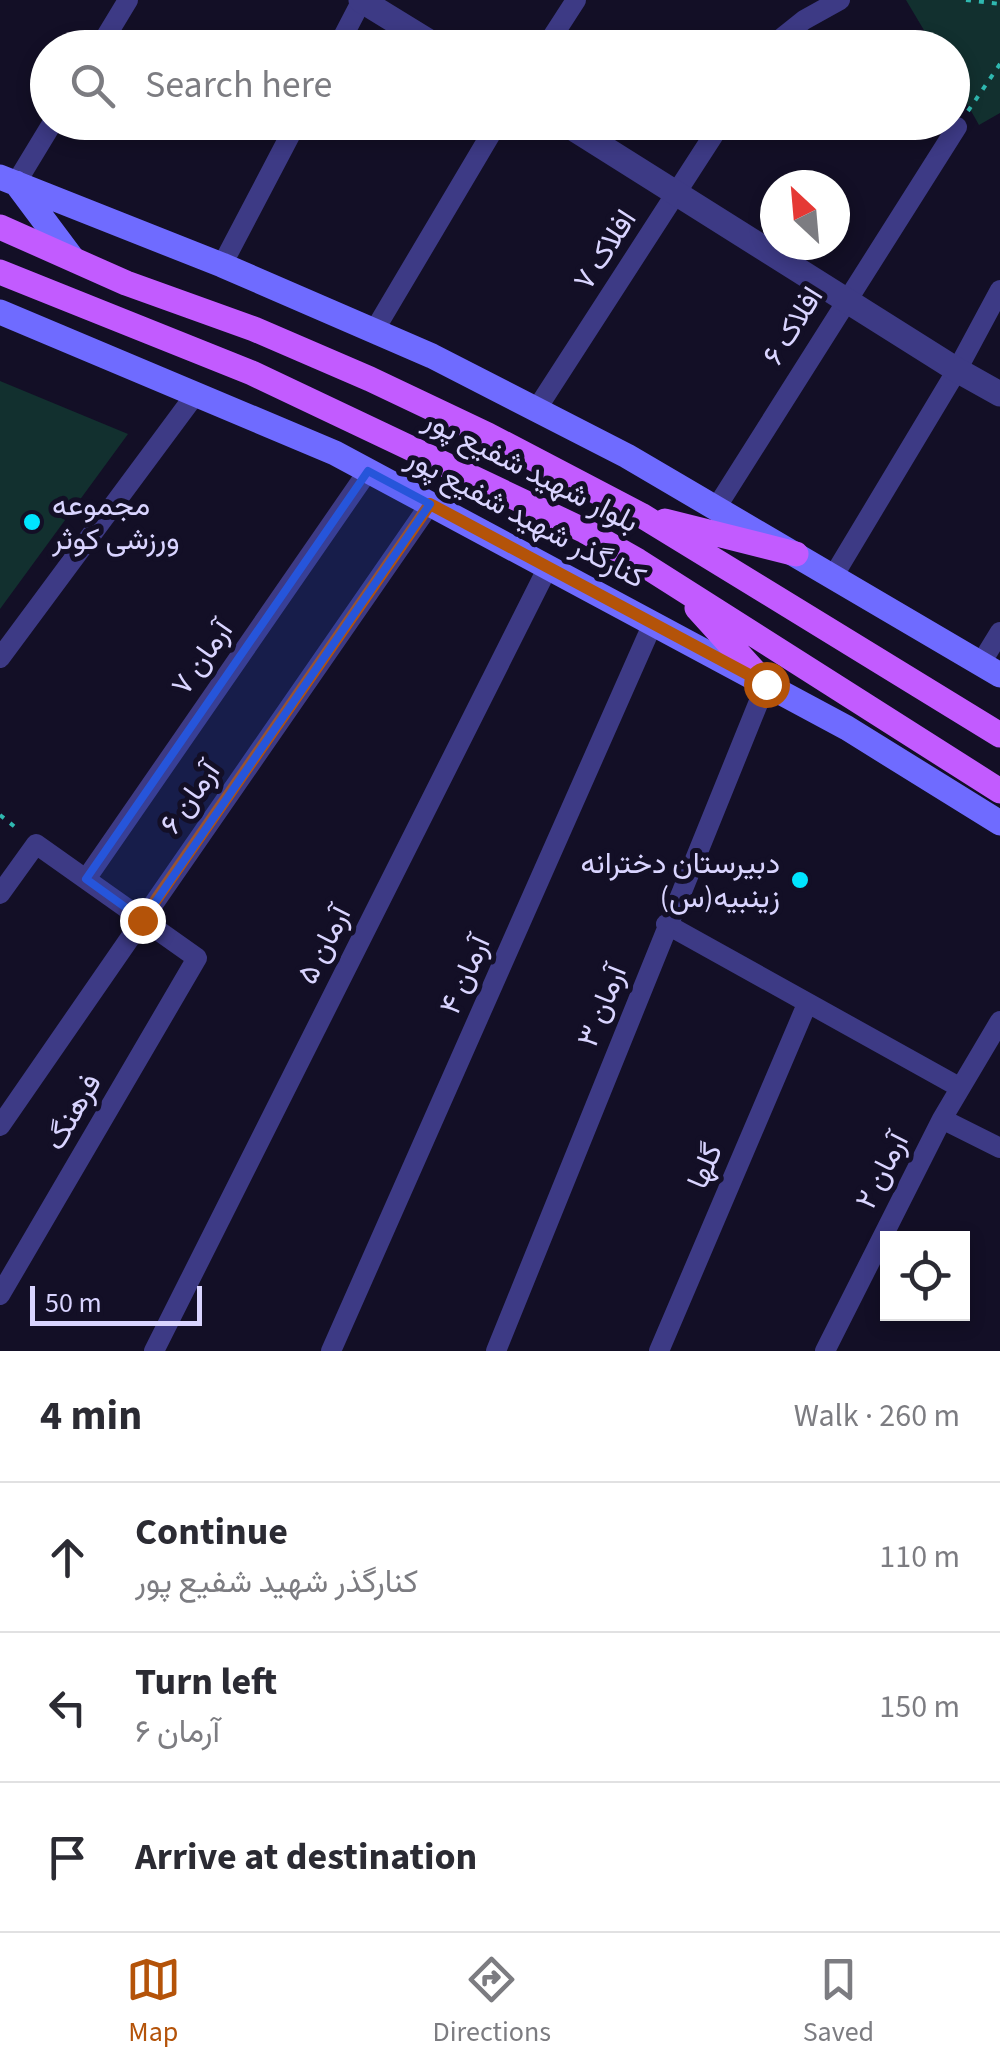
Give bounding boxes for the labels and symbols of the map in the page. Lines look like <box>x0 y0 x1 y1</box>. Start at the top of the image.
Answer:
north arrow <box>760 170 850 260</box>
street label: افلاک ۷ <box>563 201 647 299</box>
street label: افلاک ۶ <box>752 278 834 374</box>
street label: بلوار شهید شفیع پور <box>415 398 646 544</box>
street label: کنارگذر شهید شفیع پور <box>398 436 653 599</box>
place label: مجموعه ورزشی کوثر <box>51 484 180 561</box>
marker: مجموعه ورزشی کوثر <box>21 511 43 533</box>
street label: آرمان ۷ <box>161 610 244 704</box>
route start <box>744 662 790 708</box>
street label: آرمان ۶ <box>150 751 232 843</box>
place label: دبیرستان دخترانه زینبیه(س) <box>581 842 780 919</box>
marker: دبیرستان دخترانه زینبیه(س) <box>789 869 811 891</box>
street label: آرمان ۵ <box>286 897 363 992</box>
route end <box>120 898 166 944</box>
street label: آرمان ۴ <box>429 927 502 1021</box>
street label: آرمان ۳ <box>566 957 639 1053</box>
street label: فرهنگ <box>34 1066 112 1158</box>
street label: آرمان ۲ <box>845 1123 920 1217</box>
street label: گلها <box>676 1137 734 1195</box>
scale bar <box>30 1281 202 1326</box>

